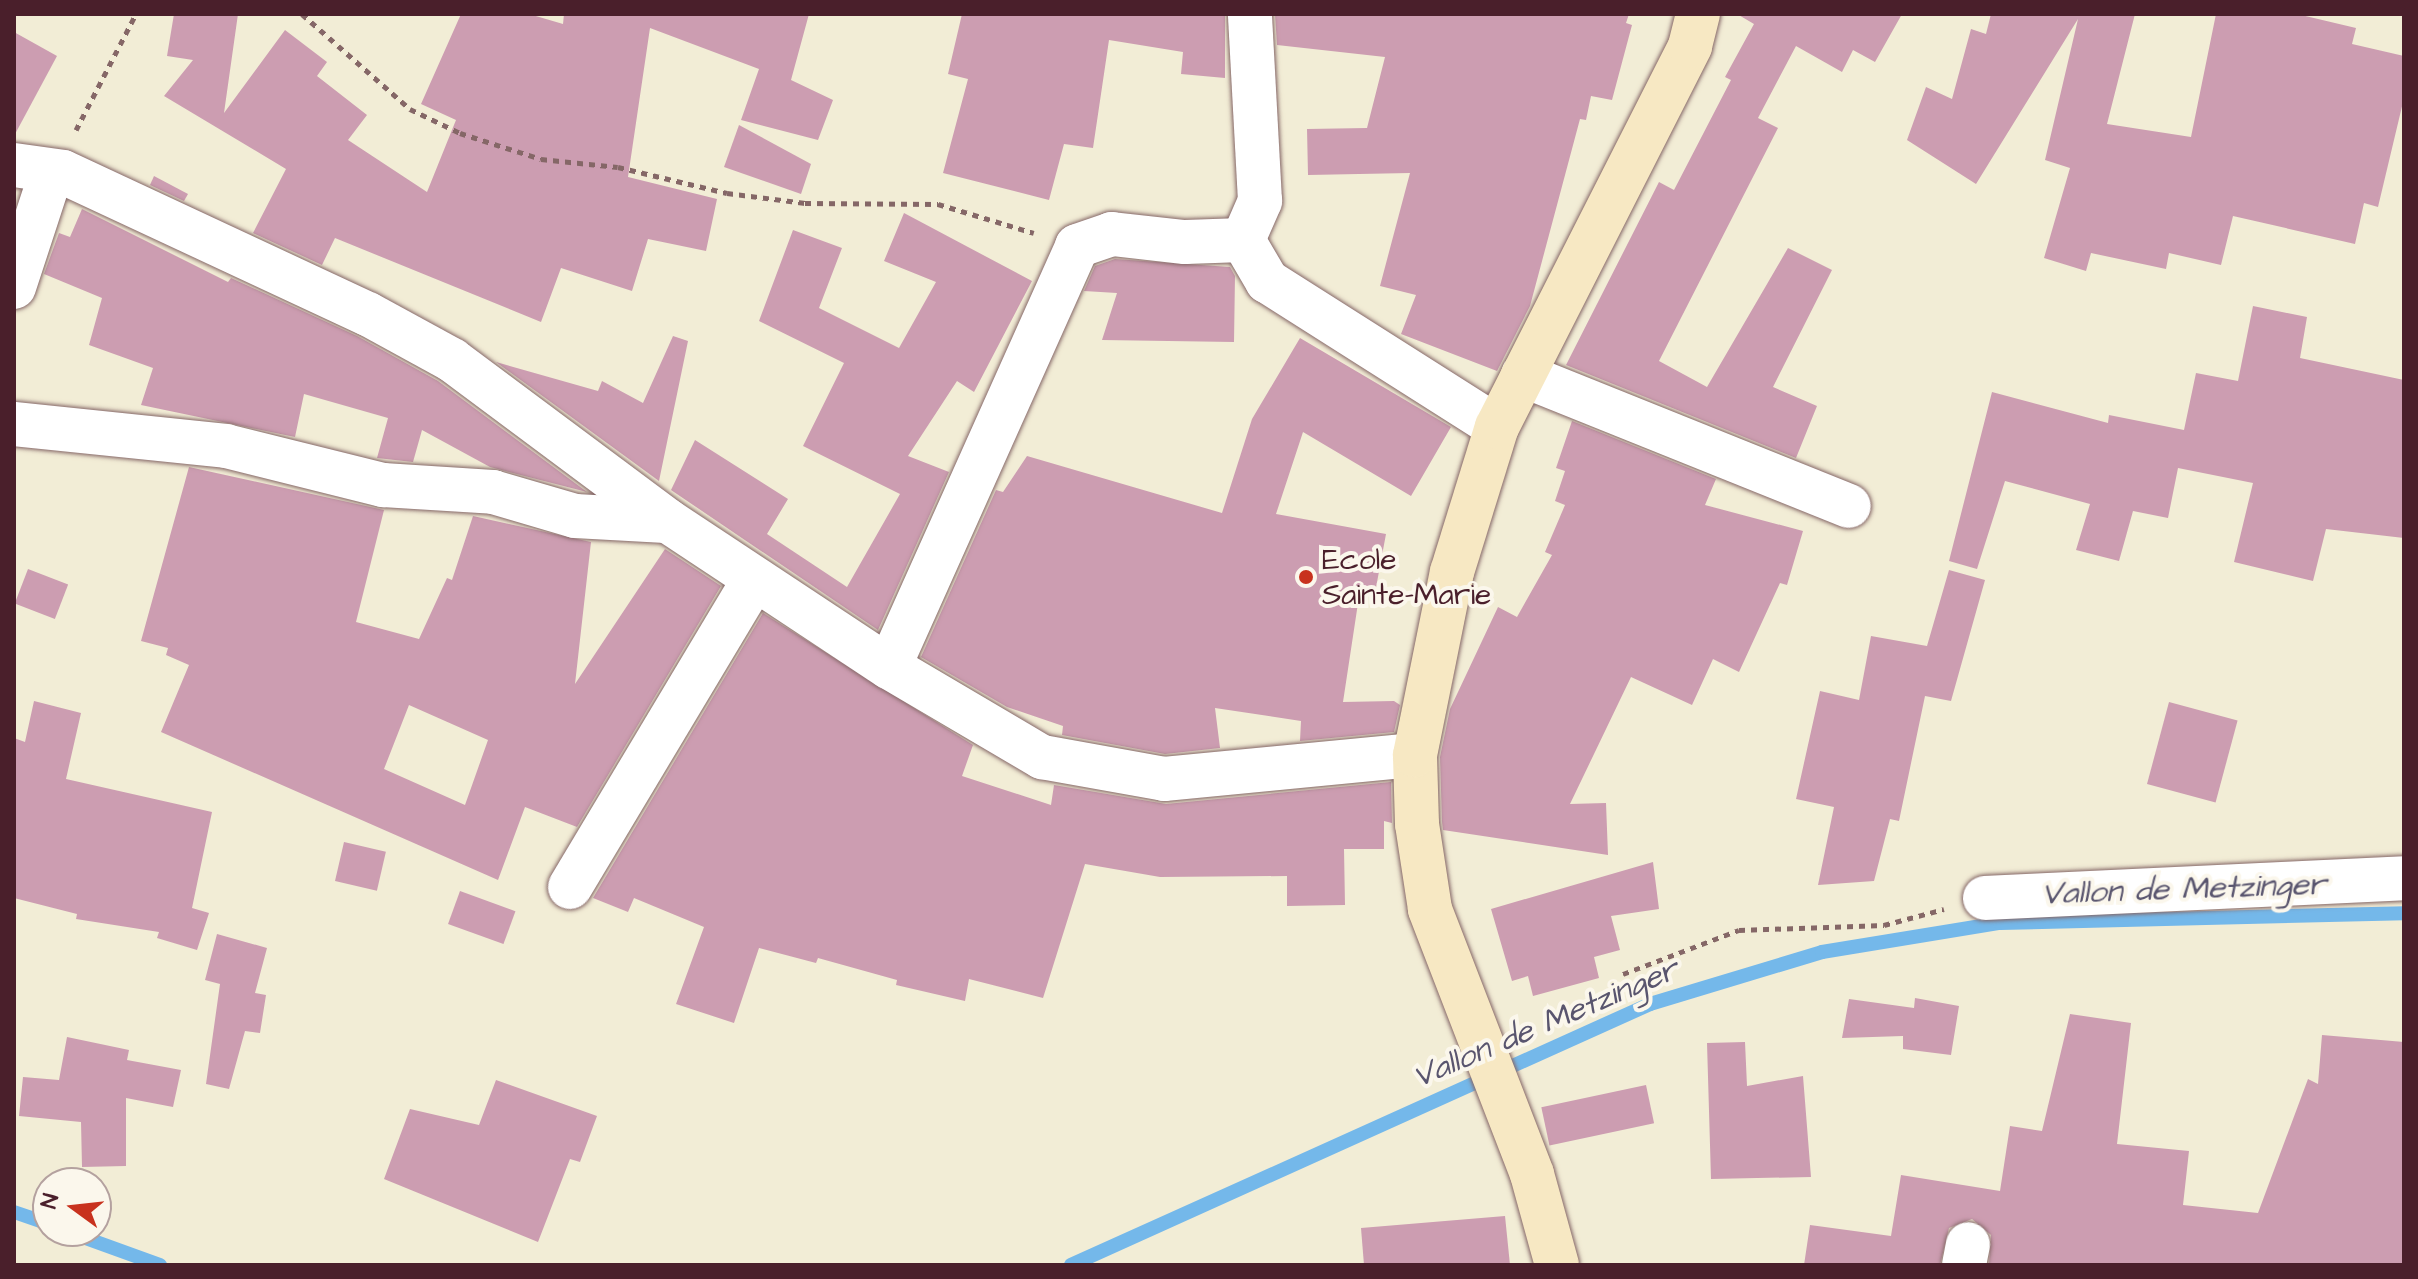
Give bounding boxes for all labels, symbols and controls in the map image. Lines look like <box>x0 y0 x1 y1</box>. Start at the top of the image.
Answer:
place label: Ecole Sainte-Marie <box>1322 542 1491 612</box>
marker: Ecole Sainte-Marie <box>1297 568 1315 586</box>
water label: Vallon de Metzinger <box>2041 866 2327 914</box>
water label: Vallon de Metzinger <box>1407 951 1685 1097</box>
north arrow <box>32 1167 112 1247</box>
text: N <box>34 1191 67 1212</box>

